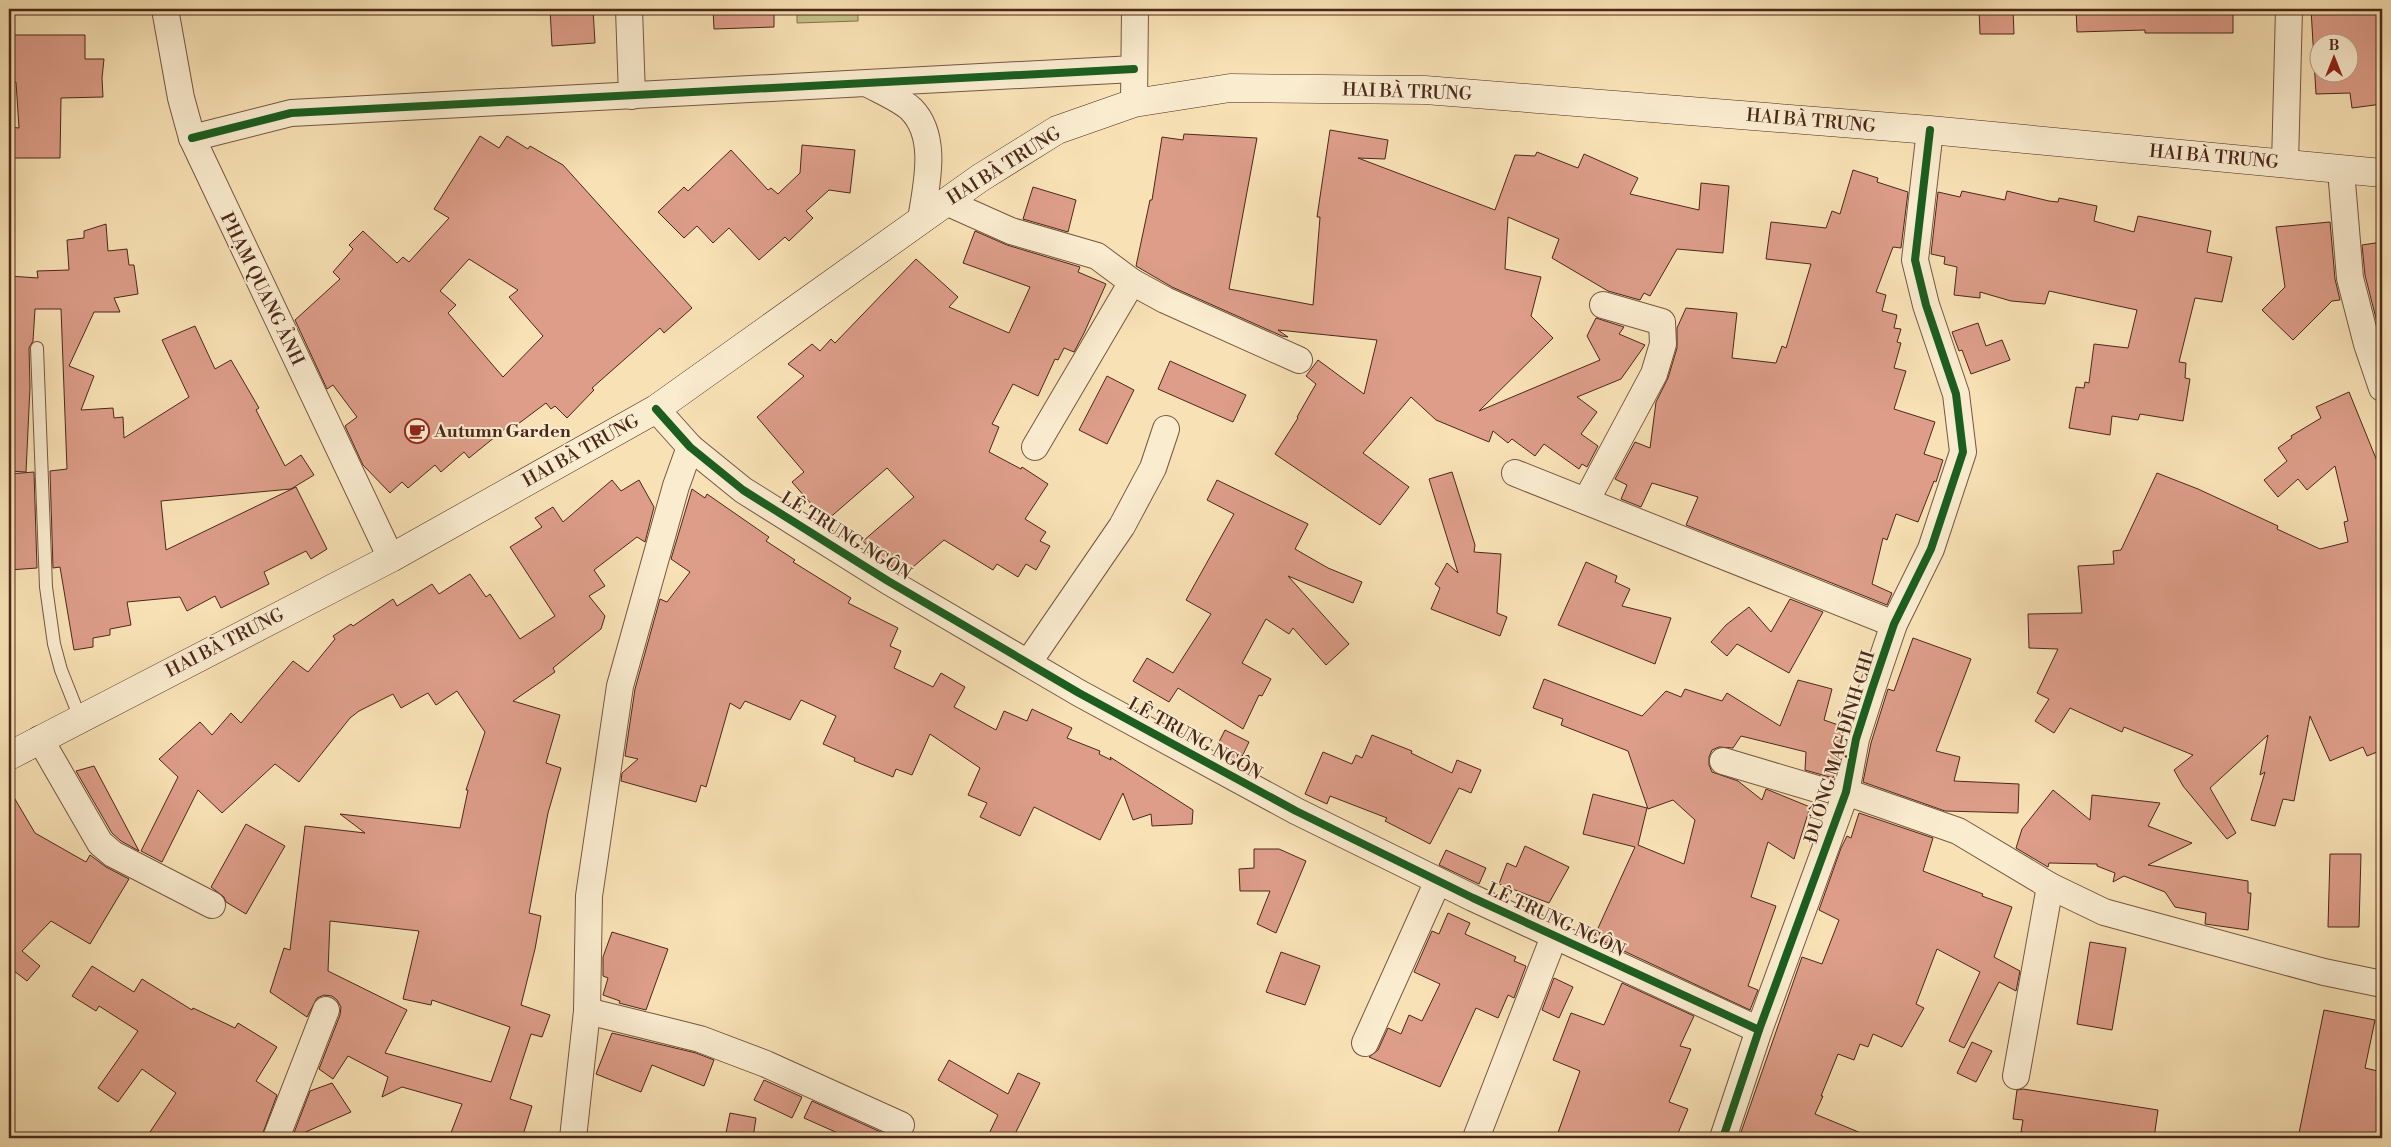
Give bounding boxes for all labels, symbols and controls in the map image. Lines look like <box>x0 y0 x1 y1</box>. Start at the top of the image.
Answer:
north arrow <box>2308 32 2358 82</box>
text: B <box>2329 37 2339 55</box>
street label: HAI BÀ TRƯNG <box>1342 78 1473 106</box>
street label: HAI BÀ TRƯNG <box>1745 104 1877 138</box>
street label: HAI BÀ TRƯNG <box>943 121 1066 210</box>
street label: HAI BÀ TRƯNG <box>2148 140 2280 174</box>
street label: PHẠM QUANG ẢNH <box>215 209 309 370</box>
street label: HAI BÀ TRƯNG <box>519 409 644 493</box>
cafe icon: Autumn Garden <box>404 418 430 444</box>
place label: Autumn Garden <box>433 420 571 443</box>
street label: LÊ TRUNG NGÔN <box>776 487 916 586</box>
street label: HAI BÀ TRƯNG <box>162 603 289 683</box>
street label: ĐƯỜNG MẠC ĐĨNH CHI <box>1799 647 1880 846</box>
street label: LÊ TRUNG NGÔN <box>1124 693 1267 786</box>
street label: LÊ TRUNG NGÔN <box>1483 878 1629 962</box>

